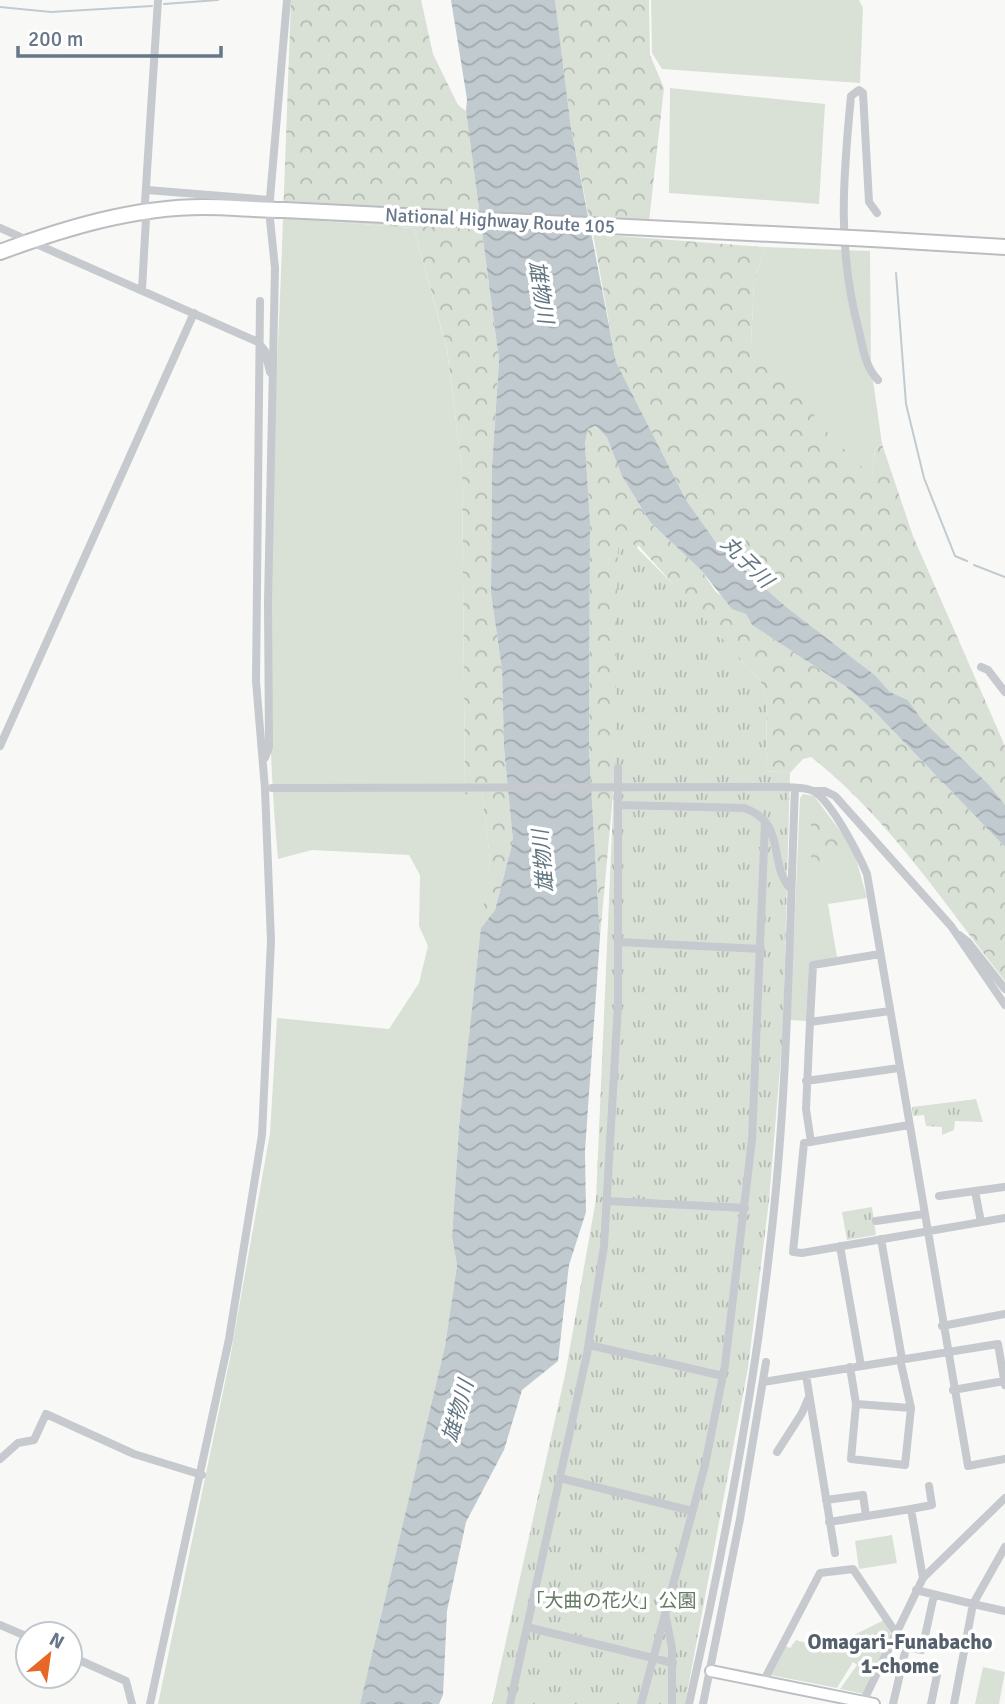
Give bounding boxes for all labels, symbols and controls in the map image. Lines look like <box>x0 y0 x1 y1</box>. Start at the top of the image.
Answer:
scale bar <box>18 14 220 58</box>
text: 200 m <box>28 26 83 52</box>
street label: National Highway Route 105 <box>384 203 616 239</box>
water label: 雄物川 <box>523 259 559 327</box>
water label: 丸子川 <box>716 531 780 595</box>
water label: 雄物川 <box>527 826 559 894</box>
water label: 雄物川 <box>437 1375 480 1445</box>
park label: 「大曲の花火」公園 <box>525 1589 697 1613</box>
north arrow <box>14 1620 84 1690</box>
text: N <box>45 1627 68 1655</box>
district label: Omagari-Funabacho 1-chome <box>807 1629 993 1679</box>

